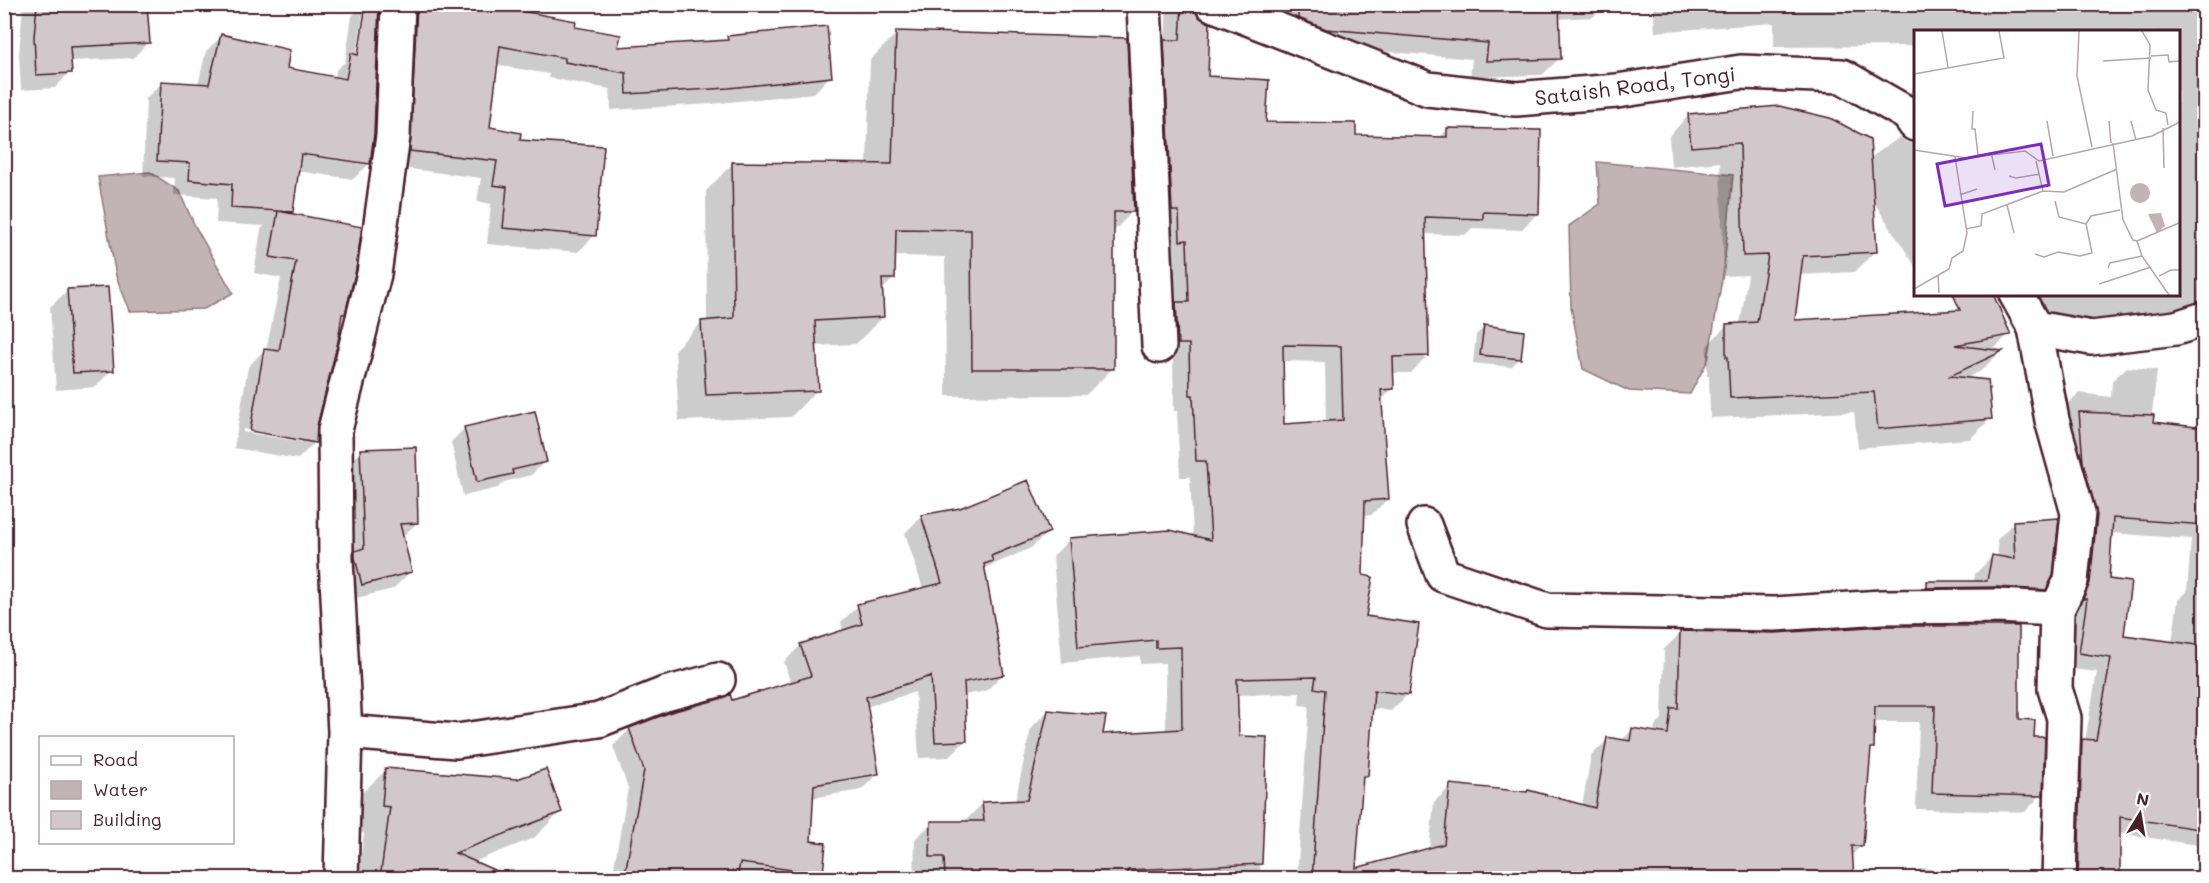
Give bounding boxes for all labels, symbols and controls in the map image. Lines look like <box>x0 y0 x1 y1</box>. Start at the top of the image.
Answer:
inset map <box>1914 30 2179 296</box>
street label: Sataish Road, Tongi <box>1533 59 1737 111</box>
legend <box>39 736 234 844</box>
text: Road <box>93 747 138 771</box>
text: Water <box>93 777 148 801</box>
north arrow <box>2110 784 2170 844</box>
text: N <box>2135 787 2151 810</box>
text: Building <box>93 807 161 831</box>

